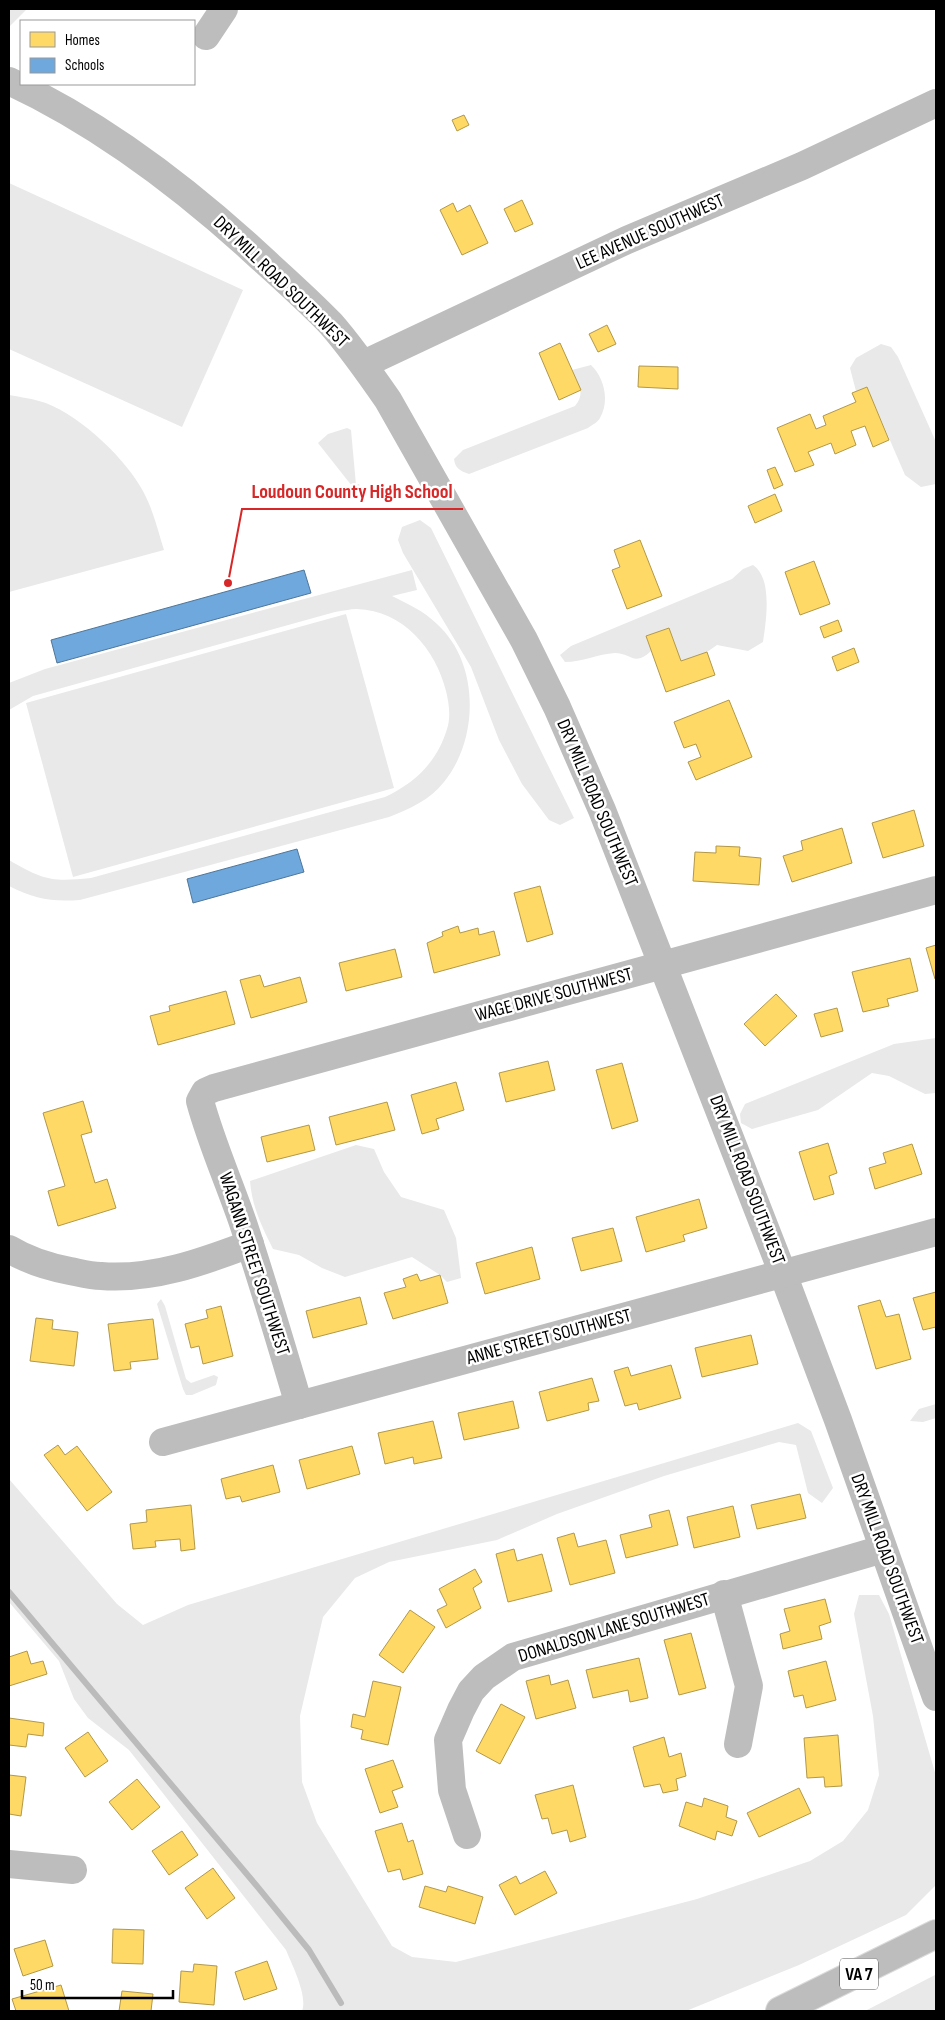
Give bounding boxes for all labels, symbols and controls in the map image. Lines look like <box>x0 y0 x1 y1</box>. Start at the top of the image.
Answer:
legend <box>20 20 195 85</box>
text: Homes <box>65 31 100 50</box>
text: Schools <box>65 56 104 75</box>
street label: LEE AVENUE SOUTHWEST <box>572 189 728 275</box>
street label: DRY MILL ROAD SOUTHWEST <box>208 211 354 353</box>
callout: Loudoun County High School <box>242 474 463 509</box>
text: Loudoun County High School <box>251 480 453 504</box>
street label: DRY MILL ROAD SOUTHWEST <box>551 716 643 890</box>
street label: WAGE DRIVE SOUTHWEST <box>473 963 635 1027</box>
street label: DRY MILL ROAD SOUTHWEST <box>704 1092 790 1268</box>
street label: WAGANN STREET SOUTHWEST <box>214 1170 295 1359</box>
street label: ANNE STREET SOUTHWEST <box>463 1304 634 1370</box>
street label: DRY MILL ROAD SOUTHWEST <box>845 1471 929 1648</box>
street label: DONALDSON LANE SOUTHWEST <box>515 1588 713 1668</box>
road number: VA 7 <box>840 1958 878 1990</box>
scale bar <box>22 1968 174 2000</box>
text: 50 m <box>30 1976 55 1995</box>

